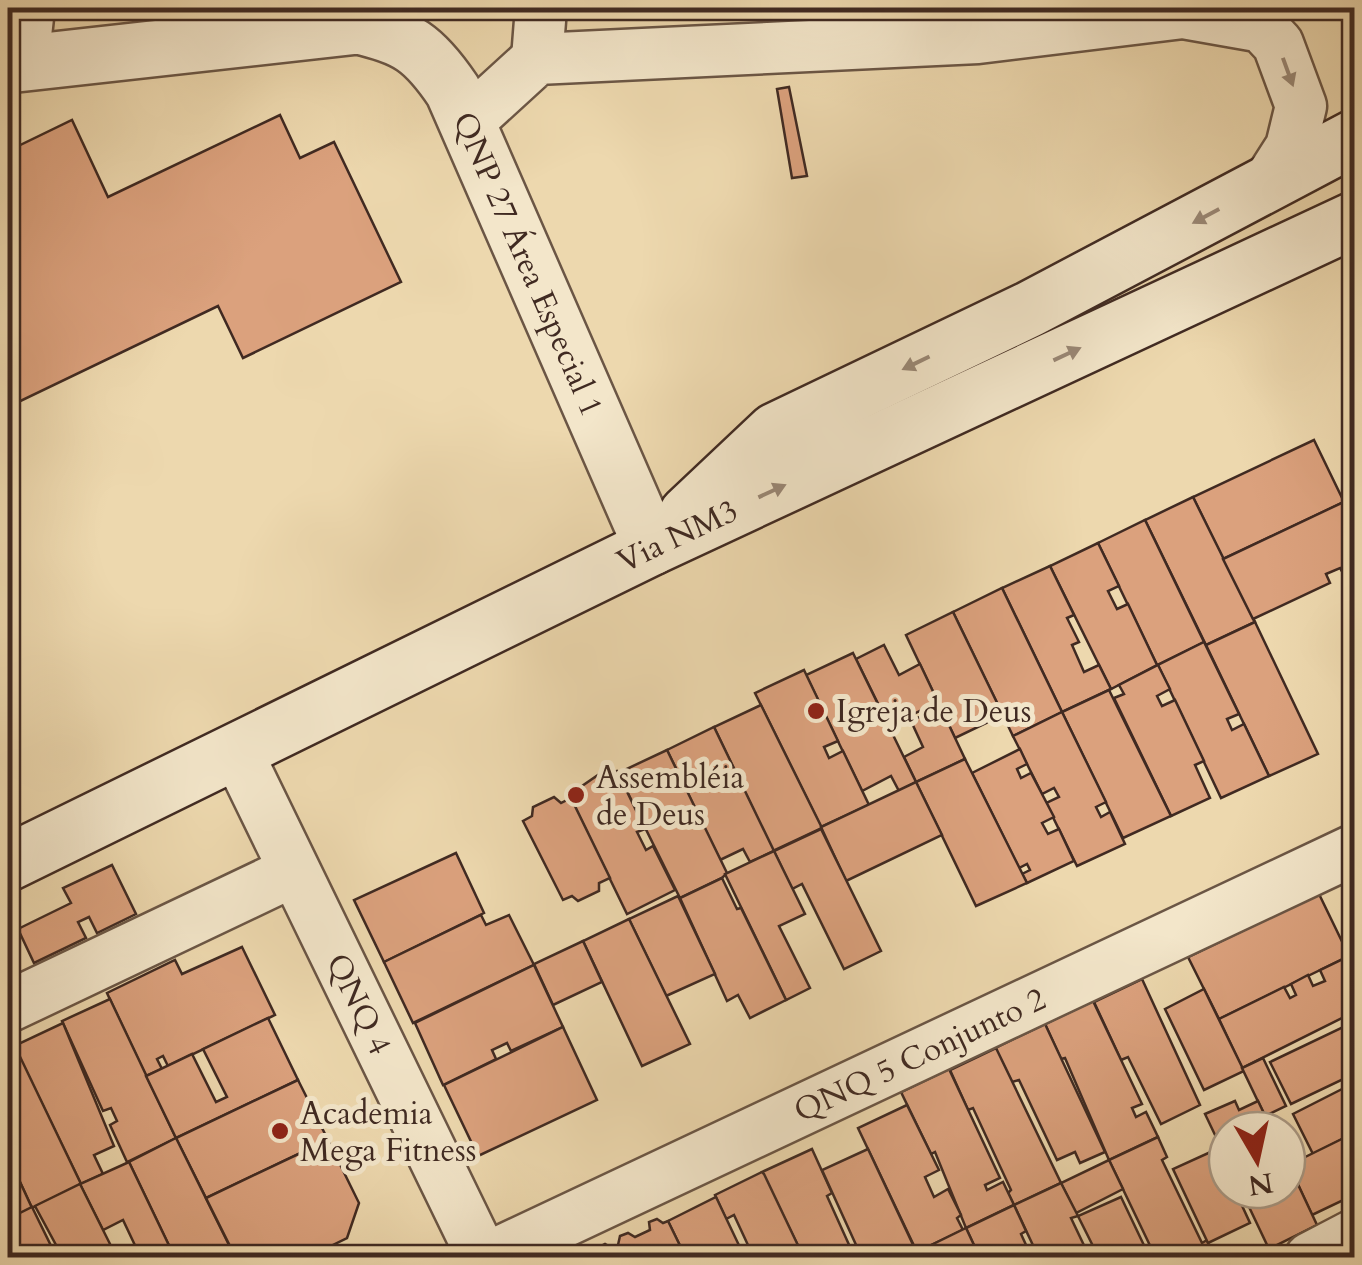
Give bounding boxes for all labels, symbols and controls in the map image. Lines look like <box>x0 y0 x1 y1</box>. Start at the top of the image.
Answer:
one-way arrow <box>1281 57 1296 87</box>
street label: QNP 27 Área Especial 1 <box>442 105 613 423</box>
one-way arrow <box>1192 207 1221 224</box>
one-way arrow <box>1053 345 1082 362</box>
one-way arrow <box>902 355 931 372</box>
one-way arrow <box>757 483 787 499</box>
street label: Via NM3 <box>610 489 745 584</box>
place label: Igreja de Deus <box>836 690 1031 734</box>
marker: Igreja de Deus <box>805 700 827 722</box>
place label: Assembléia de Deus <box>596 756 745 837</box>
marker: Assembléia de Deus <box>565 784 587 806</box>
street label: QNQ 4 <box>315 946 402 1062</box>
street label: QNQ 5 Conjunto 2 <box>787 977 1053 1133</box>
place label: Academia Mega Fitness <box>300 1092 477 1173</box>
north arrow <box>1207 1110 1307 1210</box>
marker: Academia Mega Fitness <box>269 1120 291 1142</box>
text: N <box>1246 1163 1276 1204</box>

